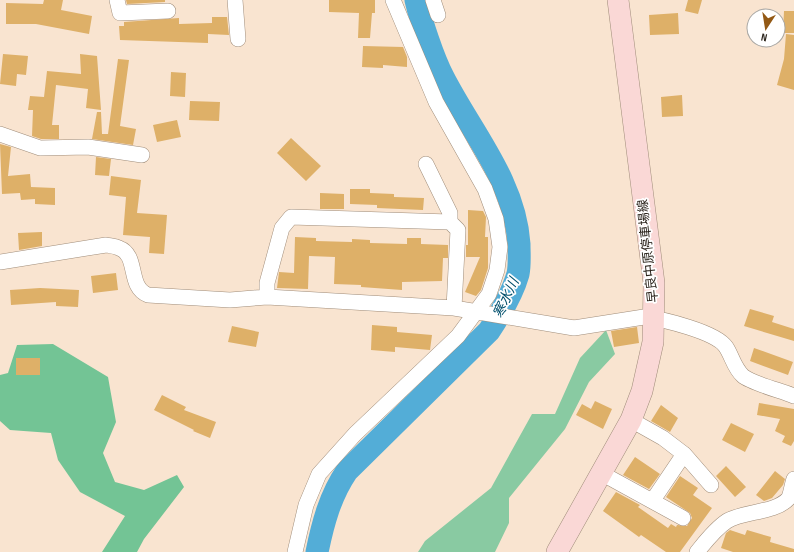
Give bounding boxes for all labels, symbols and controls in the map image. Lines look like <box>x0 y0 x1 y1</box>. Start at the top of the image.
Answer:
north arrow <box>746 8 786 48</box>
text: N <box>760 30 768 44</box>
street label: 早良中原停車場線 <box>635 198 661 304</box>
water label: 寒水川 <box>489 274 523 321</box>

